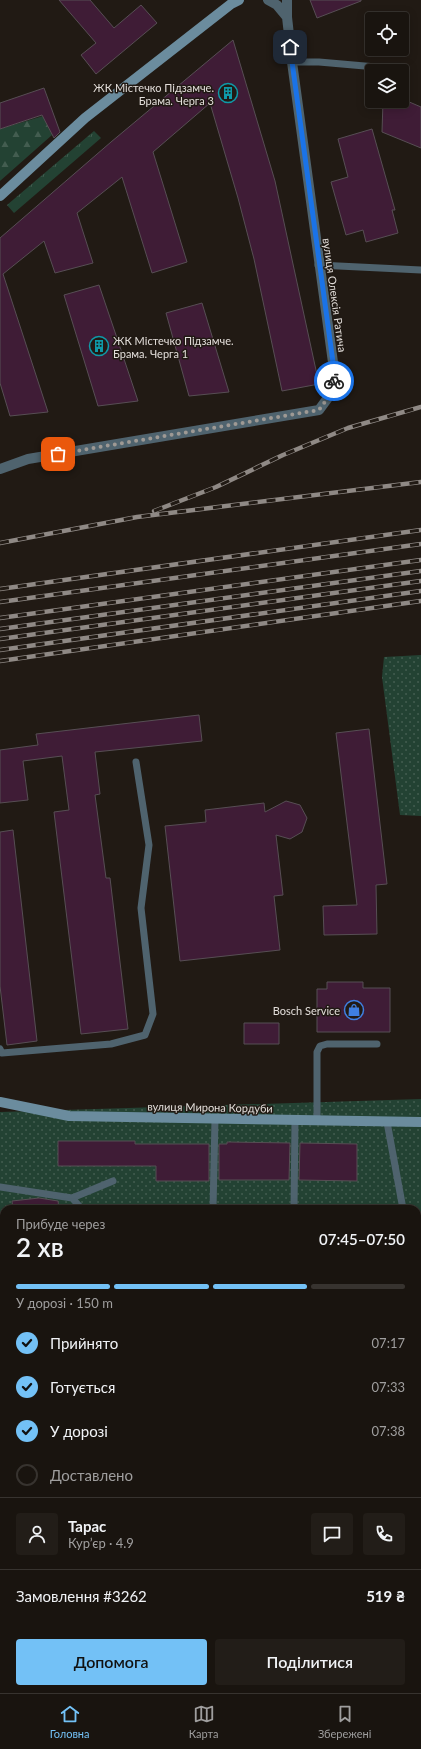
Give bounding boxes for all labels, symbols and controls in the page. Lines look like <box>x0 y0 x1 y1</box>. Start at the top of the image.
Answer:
map controls <box>365 12 409 108</box>
button: locate <box>365 12 409 56</box>
pin <box>273 30 307 64</box>
icon: home <box>279 36 301 58</box>
button: layers <box>365 64 409 108</box>
place label: ЖК Містечко Підзамче. Брама. Черга 3 <box>93 81 214 107</box>
building icon: ЖК Містечко Підзамче. Брама. Черга 3 <box>217 82 239 104</box>
street label: вулиця Олексія Ратича <box>321 237 349 353</box>
place label: ЖК Містечко Підзамче. Брама. Черга 1 <box>113 334 234 360</box>
building icon: ЖК Містечко Підзамче. Брама. Черга 1 <box>88 335 110 357</box>
courier <box>314 361 354 401</box>
icon: bike <box>323 370 345 392</box>
pin <box>41 437 75 471</box>
icon: bag <box>47 443 69 465</box>
shop icon: Bosch Service <box>343 999 365 1021</box>
place label: Bosch Service <box>273 1004 340 1017</box>
street label: вулиця Мирона Кордуби <box>147 1099 273 1115</box>
text: Прибуде через <box>16 1216 105 1232</box>
text: 07:45–07:50 <box>319 1230 405 1248</box>
text: 2 хв <box>16 1231 64 1263</box>
text: У дорозі · 150 m <box>16 1295 113 1311</box>
icon: check <box>16 1332 38 1354</box>
text: Прийнято <box>50 1334 118 1352</box>
text: 07:17 <box>372 1335 405 1351</box>
icon: check <box>16 1376 38 1398</box>
text: Готується <box>50 1378 115 1396</box>
text: 07:33 <box>372 1379 405 1395</box>
icon: check <box>16 1420 38 1442</box>
text: У дорозі <box>50 1422 108 1440</box>
text: 07:38 <box>372 1423 405 1439</box>
text: Доставлено <box>50 1466 133 1484</box>
button: person <box>16 1513 58 1555</box>
button: chat <box>311 1513 353 1555</box>
button: phone <box>363 1513 405 1555</box>
text: Тарас <box>68 1517 106 1535</box>
text: Кур’єр · 4.9 <box>68 1535 134 1551</box>
text: Замовлення #3262 <box>16 1587 147 1605</box>
text: 519 ₴ <box>366 1587 405 1605</box>
button: Допомога <box>16 1639 207 1685</box>
button: Поділитися <box>215 1639 405 1685</box>
tab: Головна <box>50 1703 90 1740</box>
tab: Карта <box>189 1703 219 1740</box>
tab: Збережені <box>318 1703 371 1740</box>

